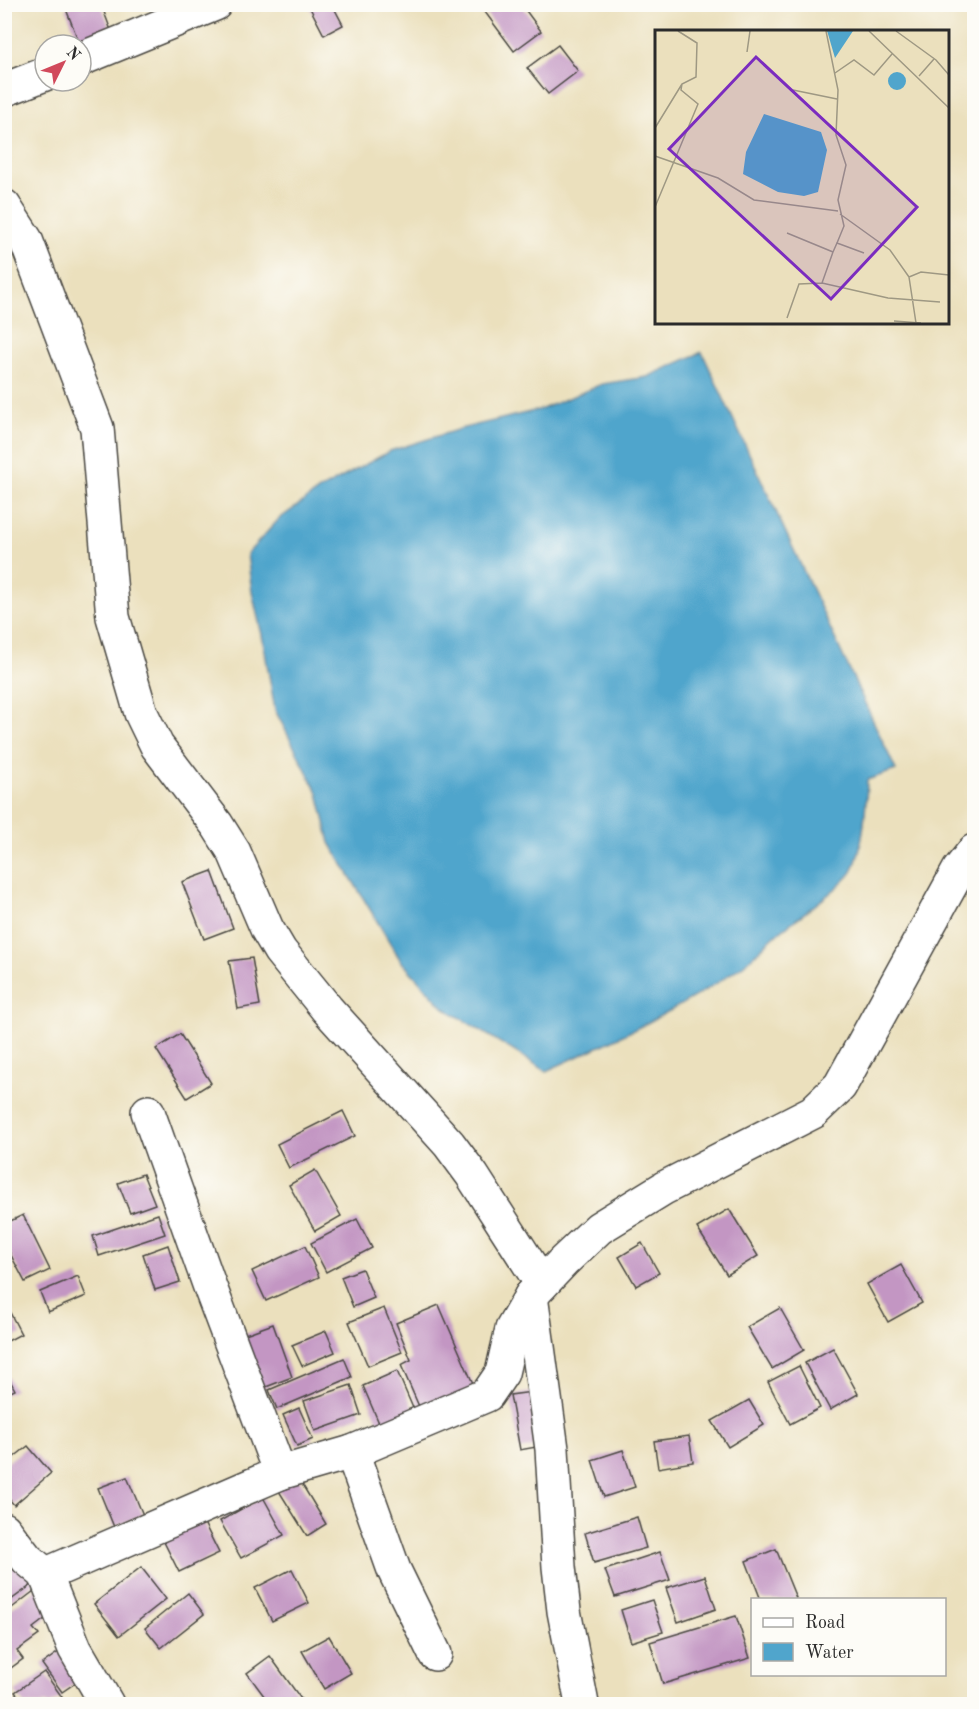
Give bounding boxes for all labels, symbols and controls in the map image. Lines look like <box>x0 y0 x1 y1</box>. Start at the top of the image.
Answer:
inset map <box>655 30 949 324</box>
north arrow <box>33 33 93 93</box>
text: N <box>62 44 83 65</box>
legend <box>751 1598 946 1676</box>
text: Road <box>805 1614 845 1632</box>
text: Water <box>805 1644 854 1662</box>

